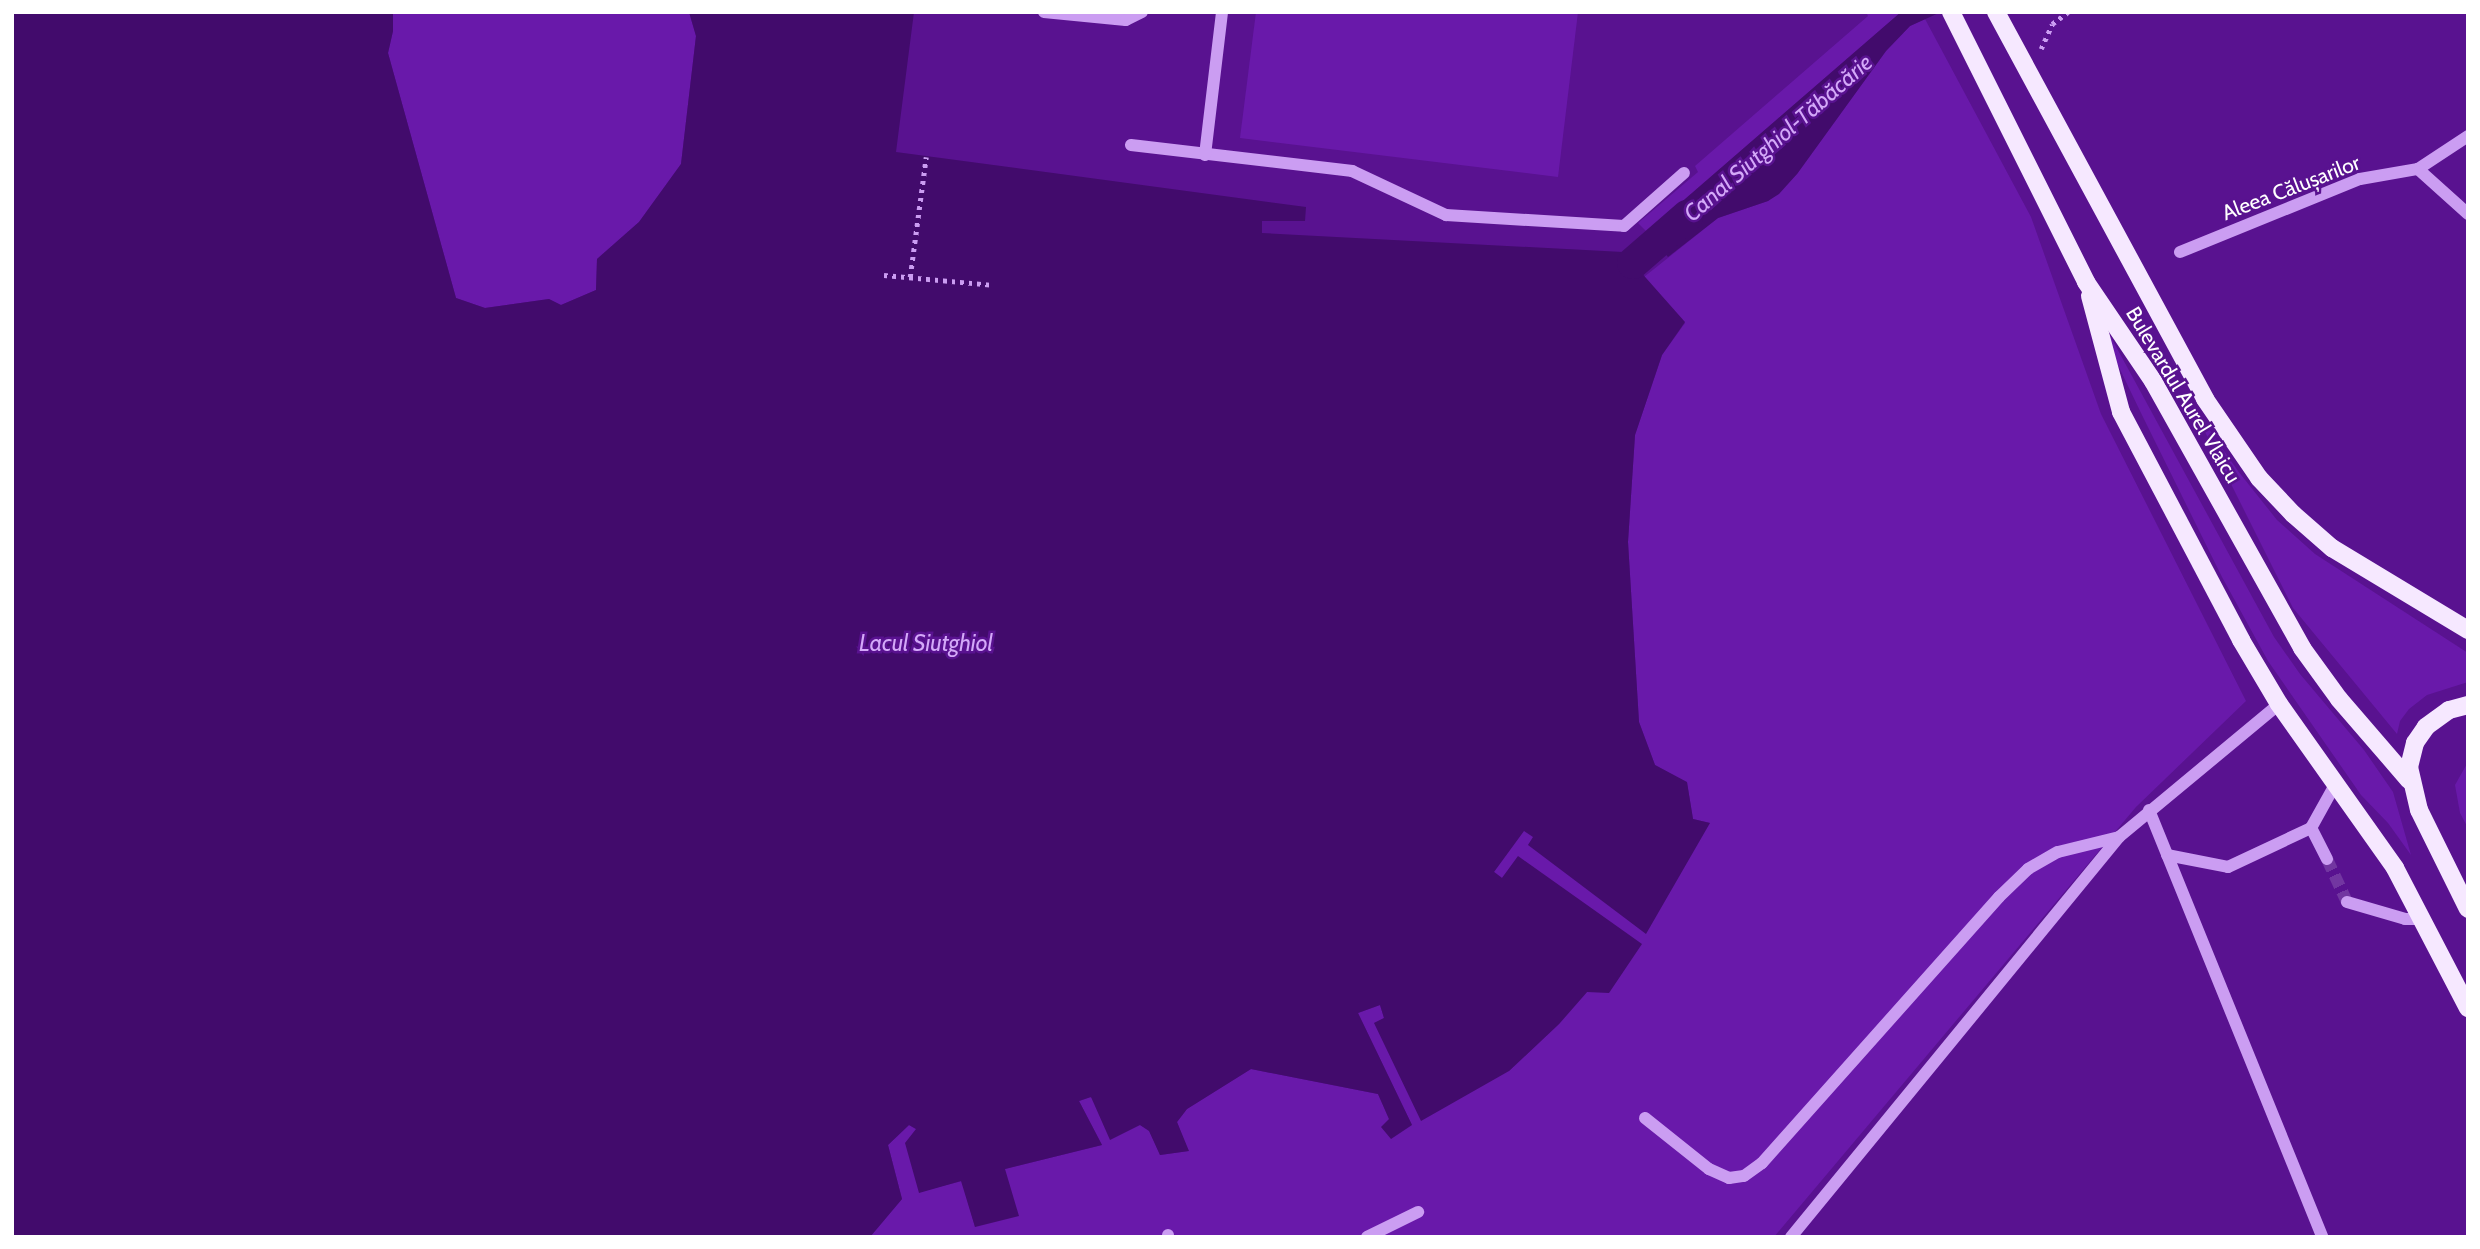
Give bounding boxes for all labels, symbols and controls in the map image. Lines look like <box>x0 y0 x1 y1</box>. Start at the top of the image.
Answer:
water label: Canal Siutghiol-Tăbăcărie <box>1678 49 1878 227</box>
street label: Aleea Călușarilor <box>2218 150 2364 226</box>
street label: Bulevardul Aurel Vlaicu <box>2120 302 2246 488</box>
water label: Lacul Siutghiol <box>859 629 993 657</box>

